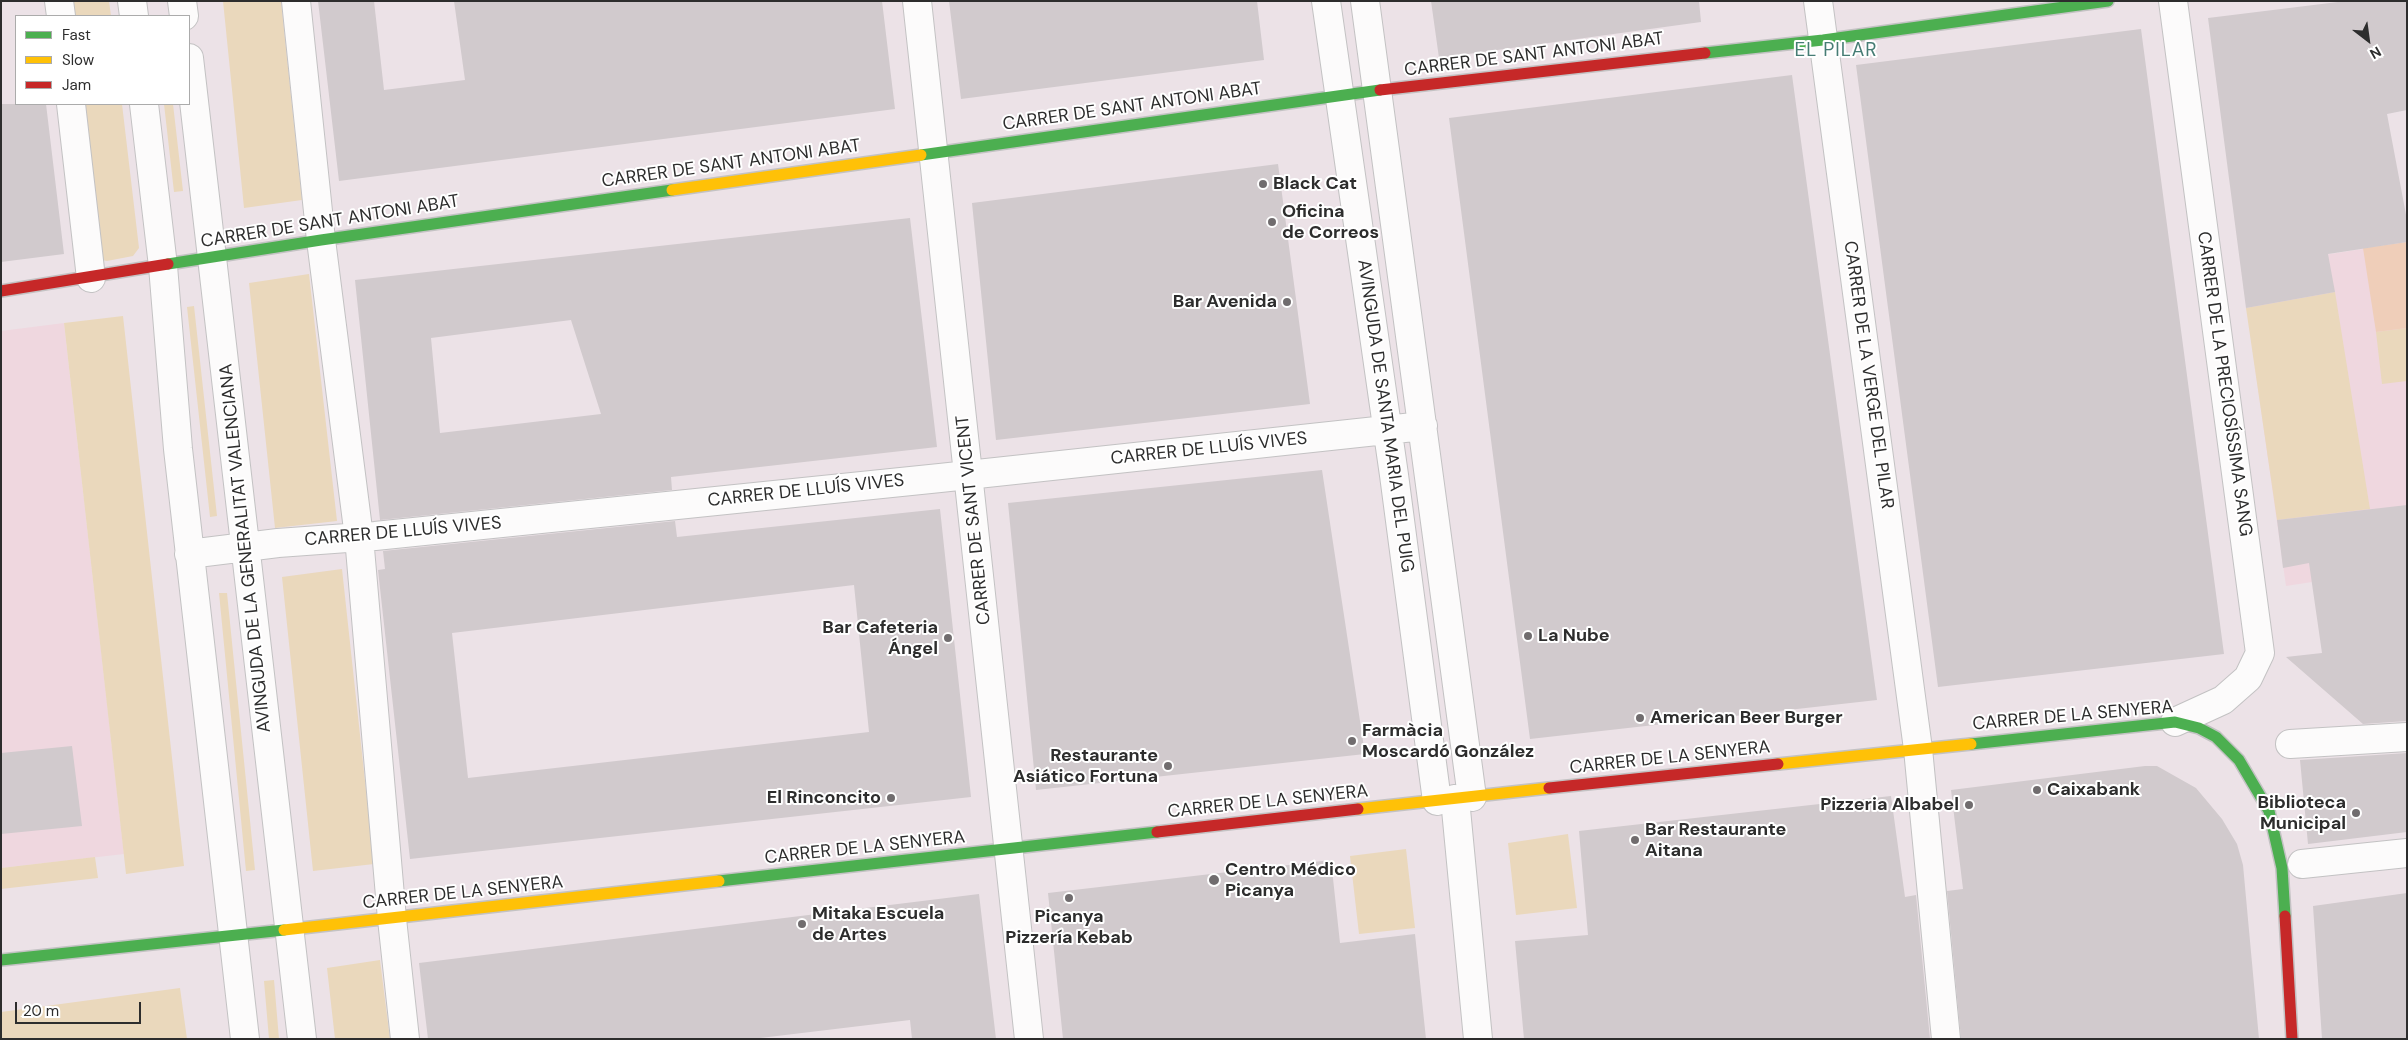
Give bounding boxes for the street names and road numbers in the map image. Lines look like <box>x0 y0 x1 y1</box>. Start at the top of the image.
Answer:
street label: CARRER DE SANT ANTONI ABAT <box>1403 28 1665 82</box>
street label: CARRER DE SANT ANTONI ABAT <box>1001 78 1263 136</box>
street label: CARRER DE SANT ANTONI ABAT <box>600 135 862 193</box>
street label: CARRER DE SANT ANTONI ABAT <box>199 191 461 253</box>
street label: CARRER DE LA PRECIOSÍSSIMA SANG <box>2192 230 2256 538</box>
street label: CARRER DE LA VERGE DEL PILAR <box>1838 240 1898 510</box>
street label: AVINGUDA DE SANTA MARIA DEL PUIG <box>1352 258 1418 574</box>
street label: AVINGUDA DE LA GENERALITAT VALENCIANA <box>216 362 276 734</box>
street label: CARRER DE SANT VICENT <box>952 414 996 626</box>
street label: CARRER DE LLUÍS VIVES <box>1110 428 1308 470</box>
street label: CARRER DE LLUÍS VIVES <box>707 470 905 512</box>
street label: CARRER DE LLUÍS VIVES <box>304 513 502 551</box>
street label: CARRER DE LA SENYERA <box>1972 696 2174 736</box>
street label: CARRER DE LA SENYERA <box>1569 737 1771 779</box>
street label: CARRER DE LA SENYERA <box>1167 781 1369 823</box>
street label: CARRER DE LA SENYERA <box>764 827 966 869</box>
street label: CARRER DE LA SENYERA <box>362 872 564 914</box>

